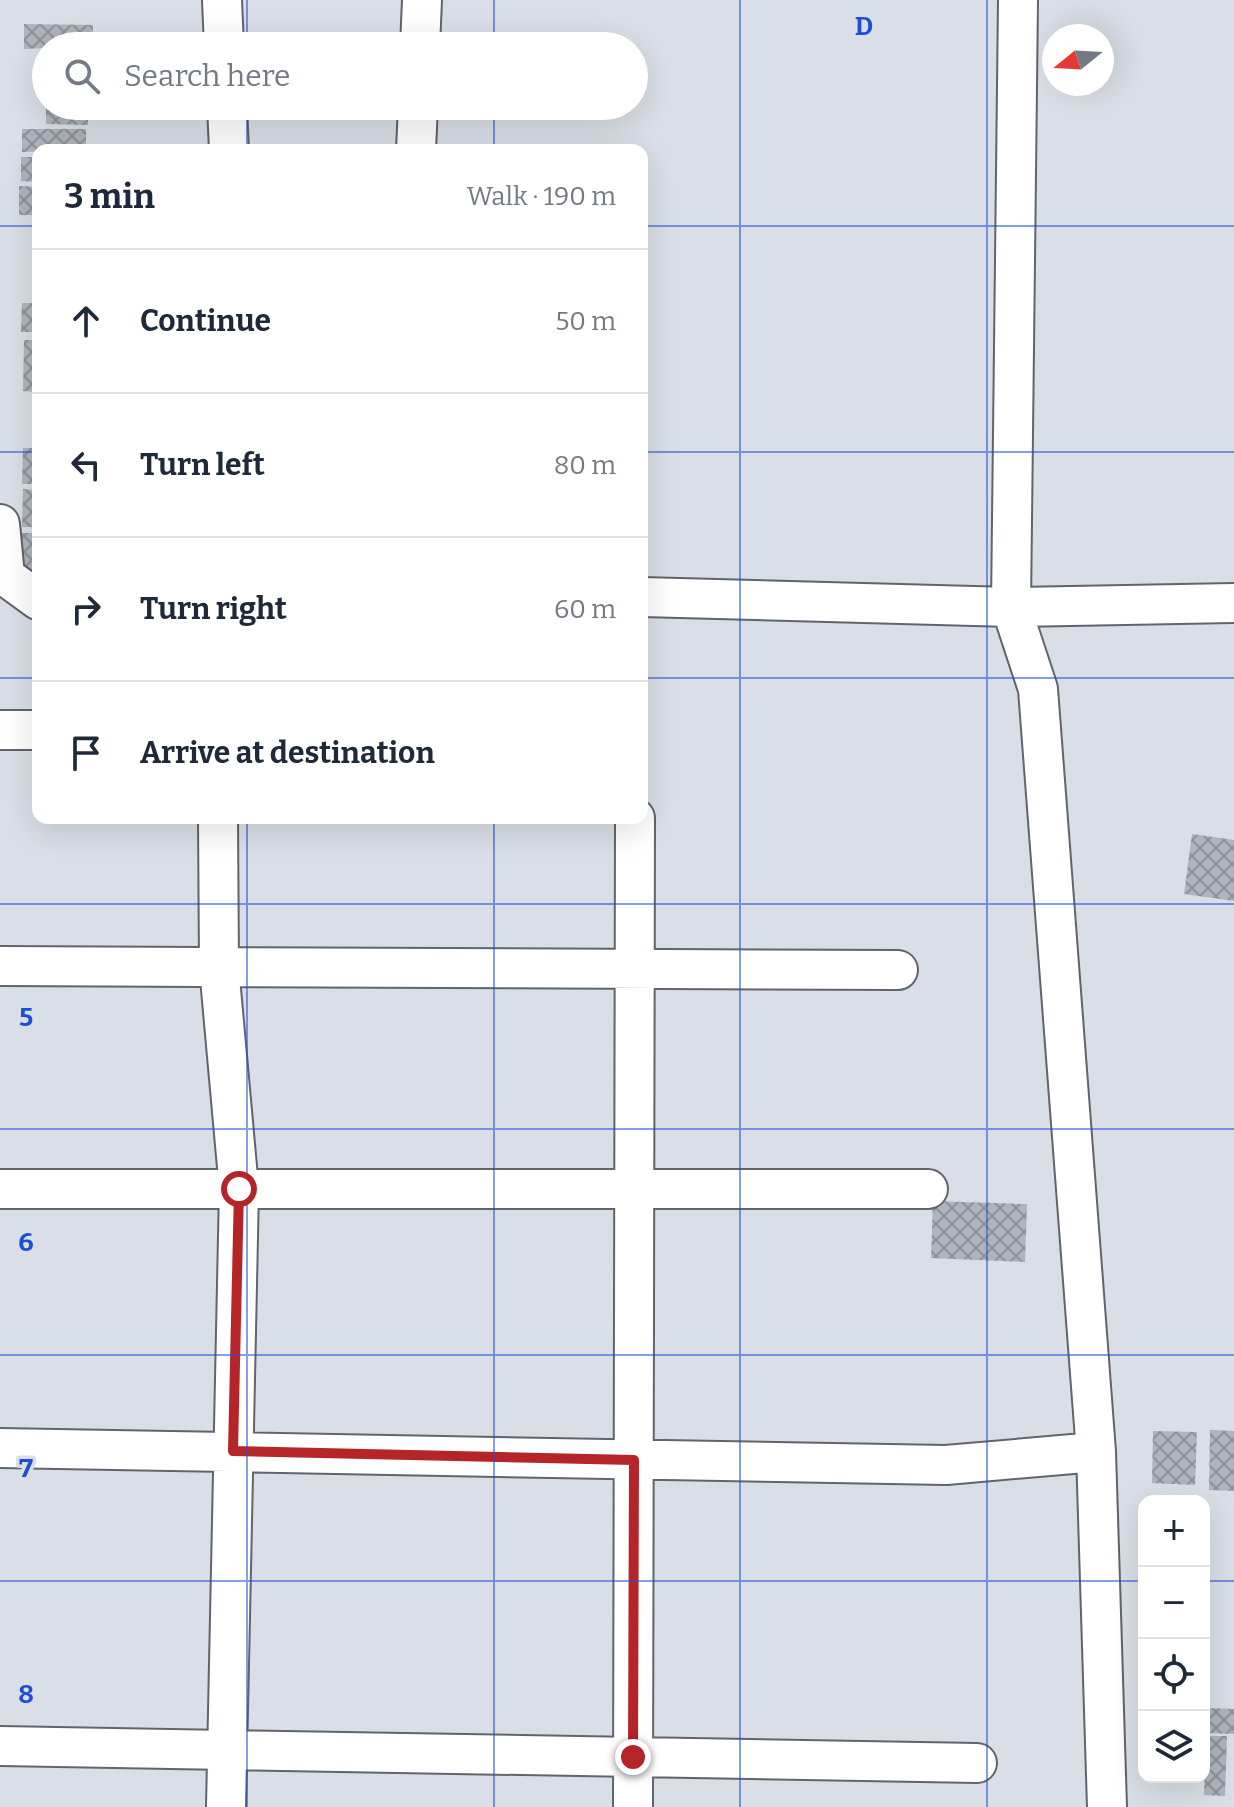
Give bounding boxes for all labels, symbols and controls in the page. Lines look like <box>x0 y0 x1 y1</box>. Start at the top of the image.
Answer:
text: D <box>855 11 873 42</box>
north arrow <box>1042 24 1114 96</box>
search box <box>32 32 648 120</box>
icon: search <box>60 54 104 98</box>
text: Search here <box>124 58 291 94</box>
text: 3 min <box>64 176 155 217</box>
text: Walk · 190 m <box>467 181 616 212</box>
icon: ahead <box>64 299 108 343</box>
text: Continue <box>140 303 271 339</box>
text: 50 m <box>555 306 616 337</box>
icon: left <box>64 443 108 487</box>
text: Turn left <box>140 447 265 483</box>
text: 80 m <box>554 450 616 481</box>
icon: right <box>64 587 108 631</box>
text: Turn right <box>140 591 287 627</box>
text: 60 m <box>554 594 616 625</box>
icon: arrive <box>64 731 108 775</box>
text: Arrive at destination <box>140 735 435 771</box>
text: 5 <box>19 1002 33 1033</box>
route start <box>221 1171 257 1207</box>
text: 6 <box>18 1227 34 1258</box>
text: 7 <box>19 1453 33 1484</box>
map controls <box>1138 1495 1210 1783</box>
button: + <box>1138 1495 1210 1567</box>
button: − <box>1138 1567 1210 1639</box>
button: locate <box>1138 1639 1210 1711</box>
text: 8 <box>18 1679 34 1710</box>
button: layers <box>1138 1711 1210 1783</box>
route end <box>615 1739 651 1775</box>

